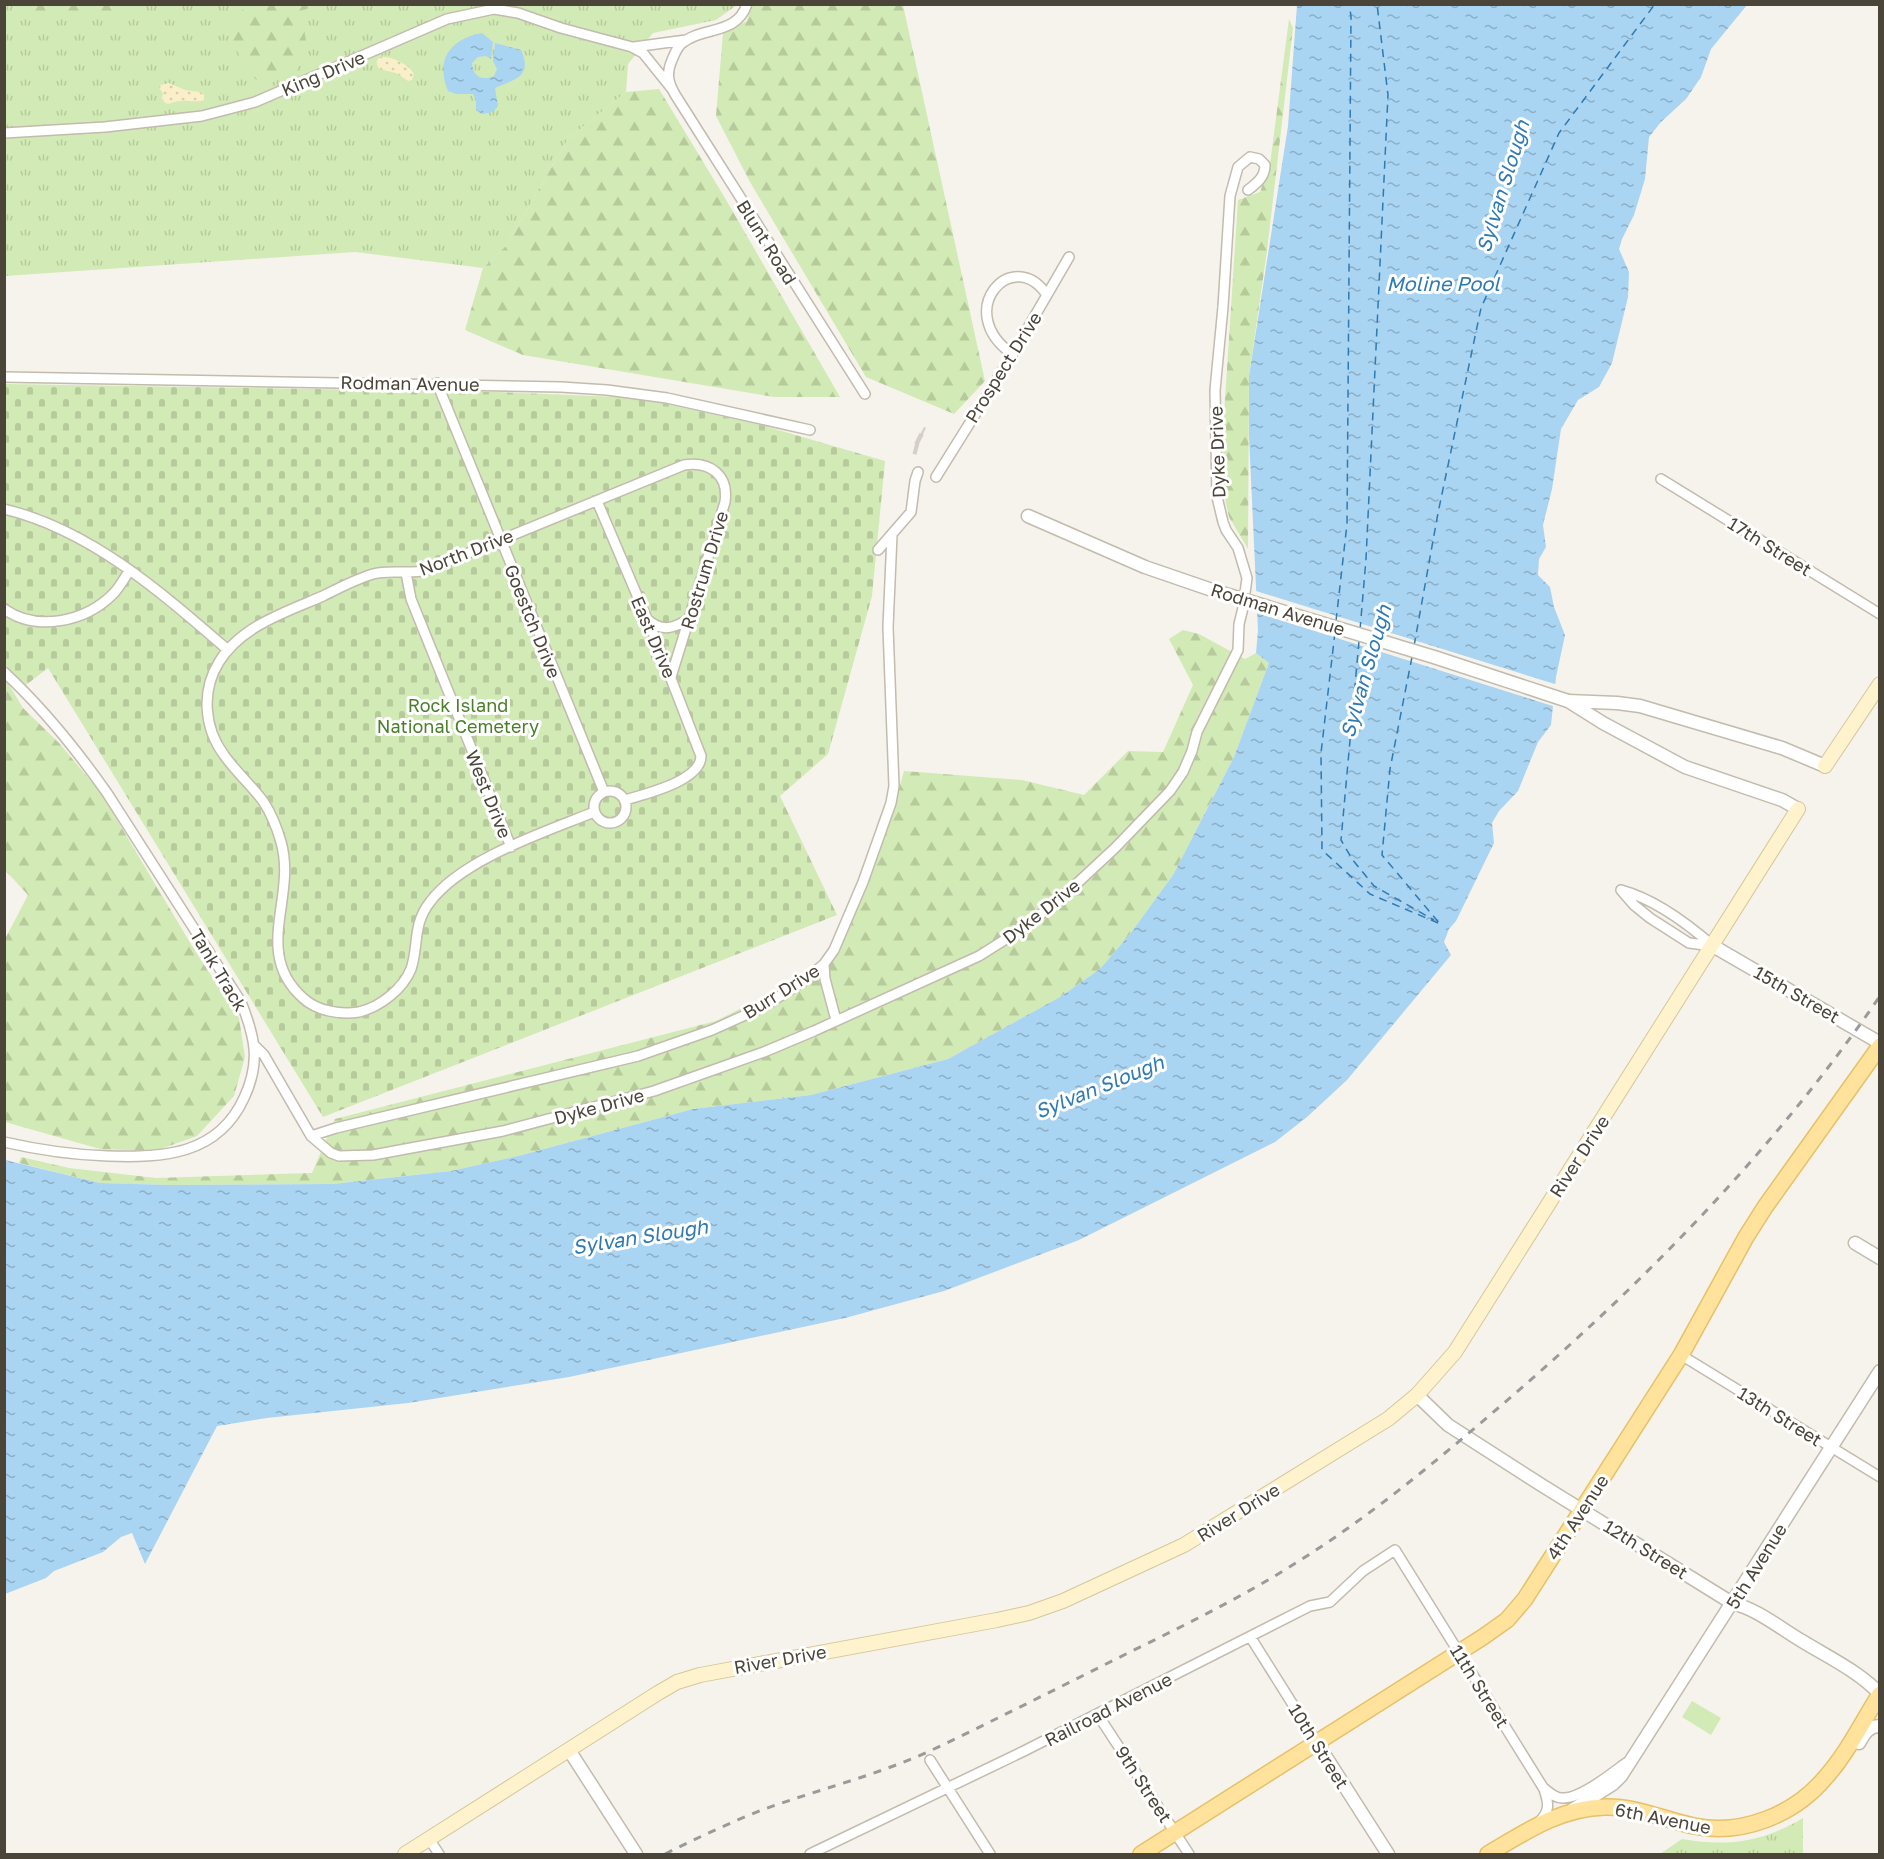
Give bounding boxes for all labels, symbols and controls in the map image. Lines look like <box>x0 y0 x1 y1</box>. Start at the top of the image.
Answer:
street label: King Drive <box>278 46 368 100</box>
water label: Sylvan Slough <box>1471 116 1535 255</box>
street label: Blunt Road <box>732 196 802 288</box>
water label: Moline Pool <box>1386 271 1500 295</box>
street label: Prospect Drive <box>960 307 1046 427</box>
street label: Rodman Avenue <box>340 371 480 395</box>
street label: Dyke Drive <box>1204 406 1230 498</box>
street label: Rostrum Drive <box>676 508 732 632</box>
street label: 17th Street <box>1724 512 1816 580</box>
street label: North Drive <box>416 524 516 580</box>
street label: Goestch Drive <box>500 561 566 681</box>
street label: Rodman Avenue <box>1208 578 1348 640</box>
street label: East Drive <box>627 593 681 681</box>
water label: Sylvan Slough <box>1335 601 1397 740</box>
park label: Rock Island National Cemetery <box>377 694 539 737</box>
street label: West Drive <box>461 747 517 841</box>
street label: Dyke Drive <box>998 874 1084 948</box>
street label: Tank Track <box>186 925 252 1015</box>
street label: Burr Drive <box>739 959 823 1023</box>
street label: 15th Street <box>1750 961 1844 1027</box>
water label: Sylvan Slough <box>1031 1049 1168 1124</box>
street label: Dyke Drive <box>552 1083 646 1129</box>
street label: River Drive <box>1544 1111 1614 1201</box>
water label: Sylvan Slough <box>571 1213 710 1260</box>
street label: 13th Street <box>1734 1381 1826 1451</box>
street label: 4th Avenue <box>1541 1470 1613 1564</box>
street label: River Drive <box>1193 1478 1283 1546</box>
street label: 12th Street <box>1600 1514 1692 1584</box>
street label: 5th Avenue <box>1721 1519 1791 1613</box>
street label: River Drive <box>732 1640 828 1678</box>
street label: 11th Street <box>1446 1641 1514 1731</box>
street label: Railroad Avenue <box>1041 1667 1175 1751</box>
street label: 10th Street <box>1284 1699 1354 1793</box>
street label: 9th Street <box>1111 1742 1177 1826</box>
street label: 6th Avenue <box>1613 1798 1713 1838</box>

